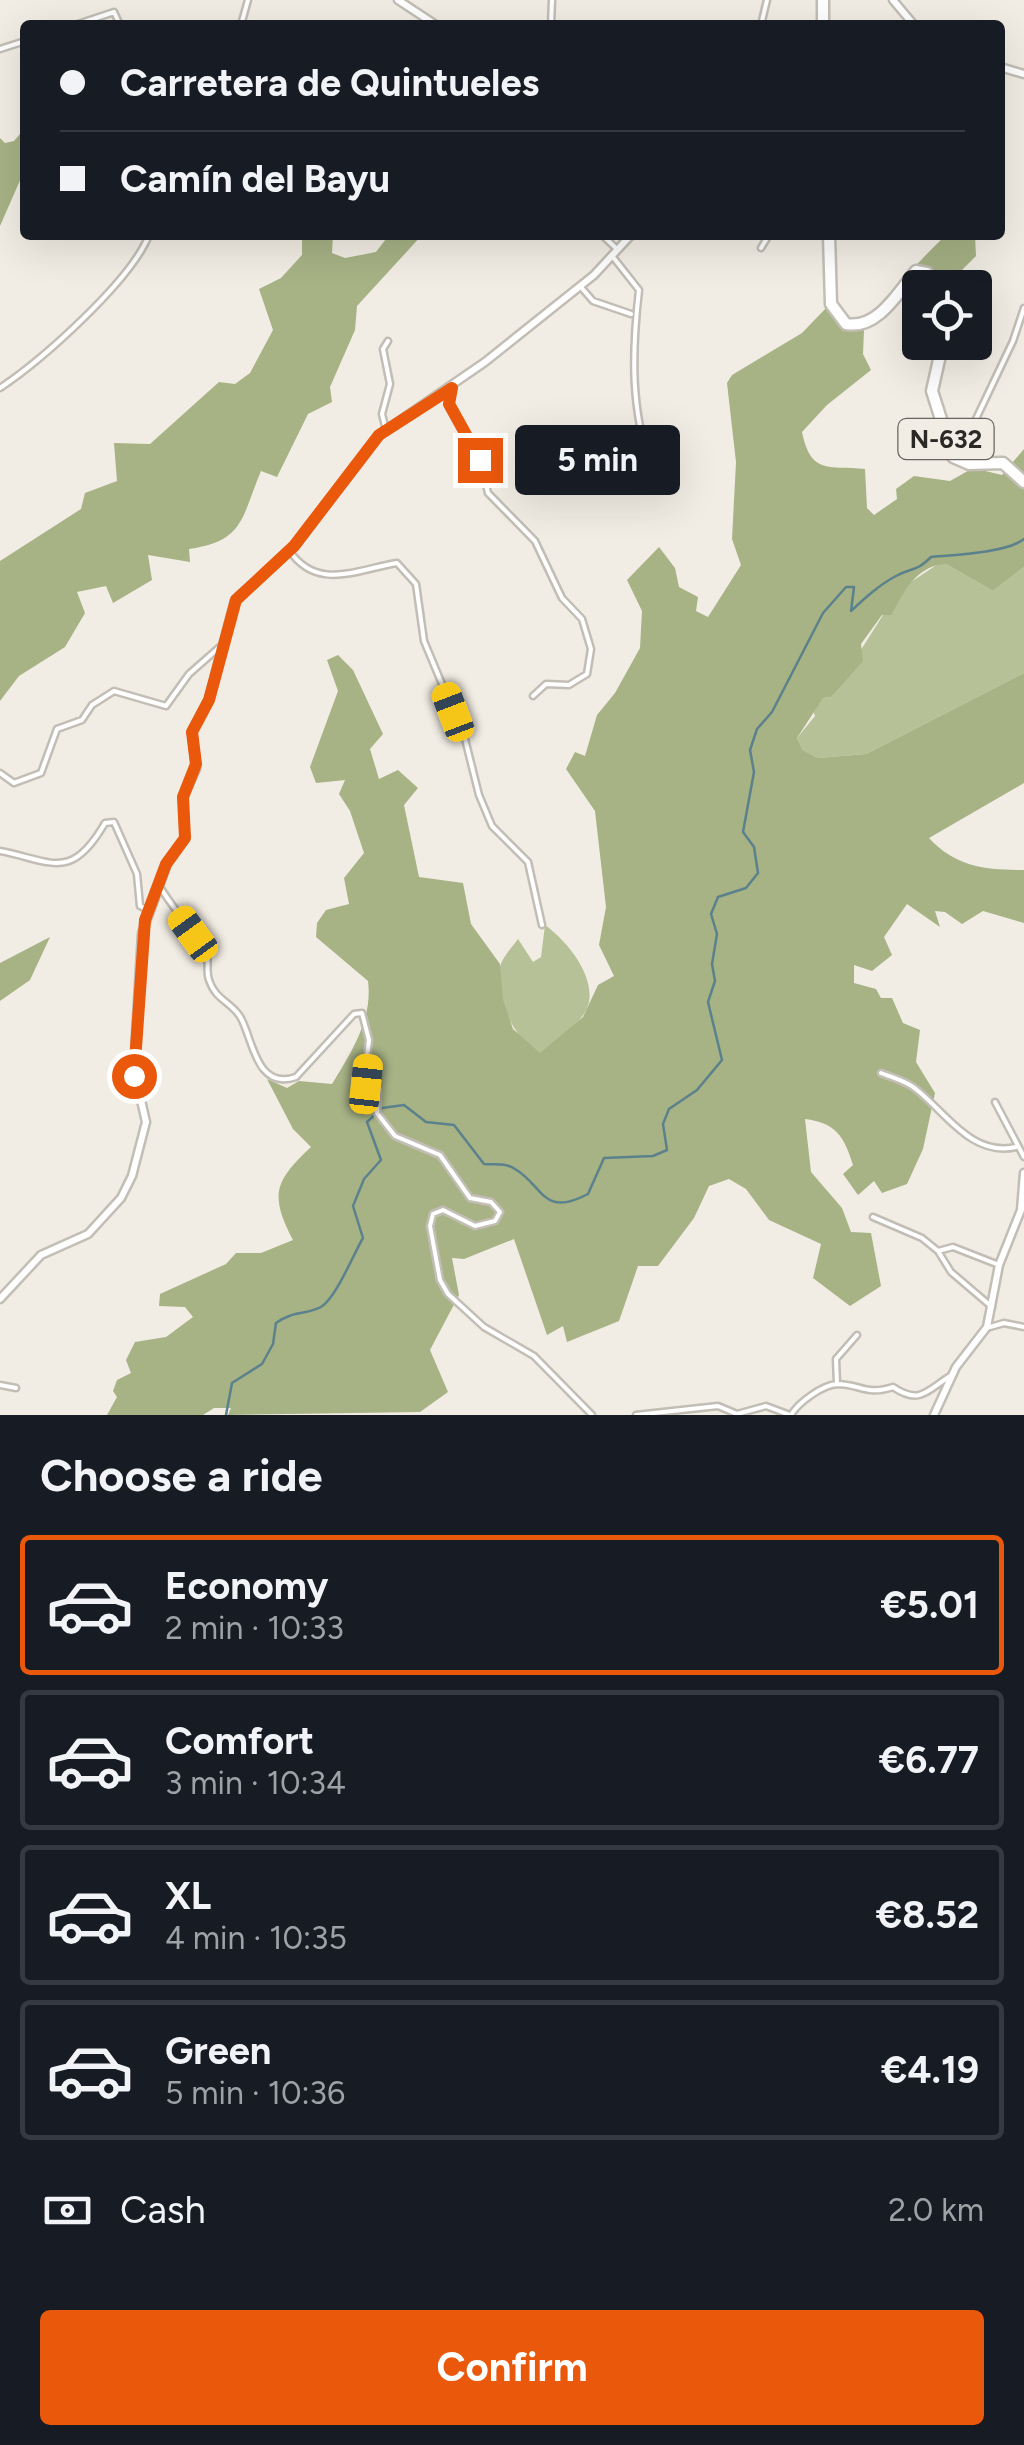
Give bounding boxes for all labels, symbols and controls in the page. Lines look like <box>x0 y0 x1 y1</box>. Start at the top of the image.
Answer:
text: Carretera de Quintueles <box>120 60 539 106</box>
text: Camín del Bayu <box>120 156 390 202</box>
map controls <box>902 270 992 360</box>
button: locate <box>902 270 992 360</box>
road number: N-632 <box>898 419 994 459</box>
callout: 5 min <box>515 425 680 495</box>
route end <box>458 438 503 483</box>
text: 5 min <box>557 441 638 479</box>
car <box>428 679 478 745</box>
car <box>163 901 223 967</box>
car <box>348 1053 384 1115</box>
route start <box>112 1054 157 1099</box>
text: Choose a ride <box>40 1448 322 1502</box>
icon: car <box>45 1560 135 1650</box>
text: Economy <box>165 1563 328 1609</box>
text: €5.01 <box>880 1582 979 1628</box>
text: 2 min · 10:33 <box>165 1609 344 1647</box>
icon: car <box>45 1715 135 1805</box>
text: Comfort <box>165 1718 314 1764</box>
text: €6.77 <box>879 1737 979 1783</box>
text: 3 min · 10:34 <box>165 1764 346 1802</box>
icon: car <box>45 1870 135 1960</box>
text: XL <box>165 1873 211 1919</box>
text: €8.52 <box>876 1892 979 1938</box>
text: 4 min · 10:35 <box>165 1919 347 1957</box>
icon: car <box>45 2025 135 2115</box>
text: Green <box>165 2028 271 2074</box>
text: €4.19 <box>881 2047 979 2093</box>
text: 5 min · 10:36 <box>165 2074 345 2112</box>
icon: cash <box>40 2183 95 2238</box>
text: Cash <box>120 2187 206 2233</box>
text: 2.0 km <box>888 2191 984 2229</box>
button: Confirm <box>40 2310 984 2425</box>

